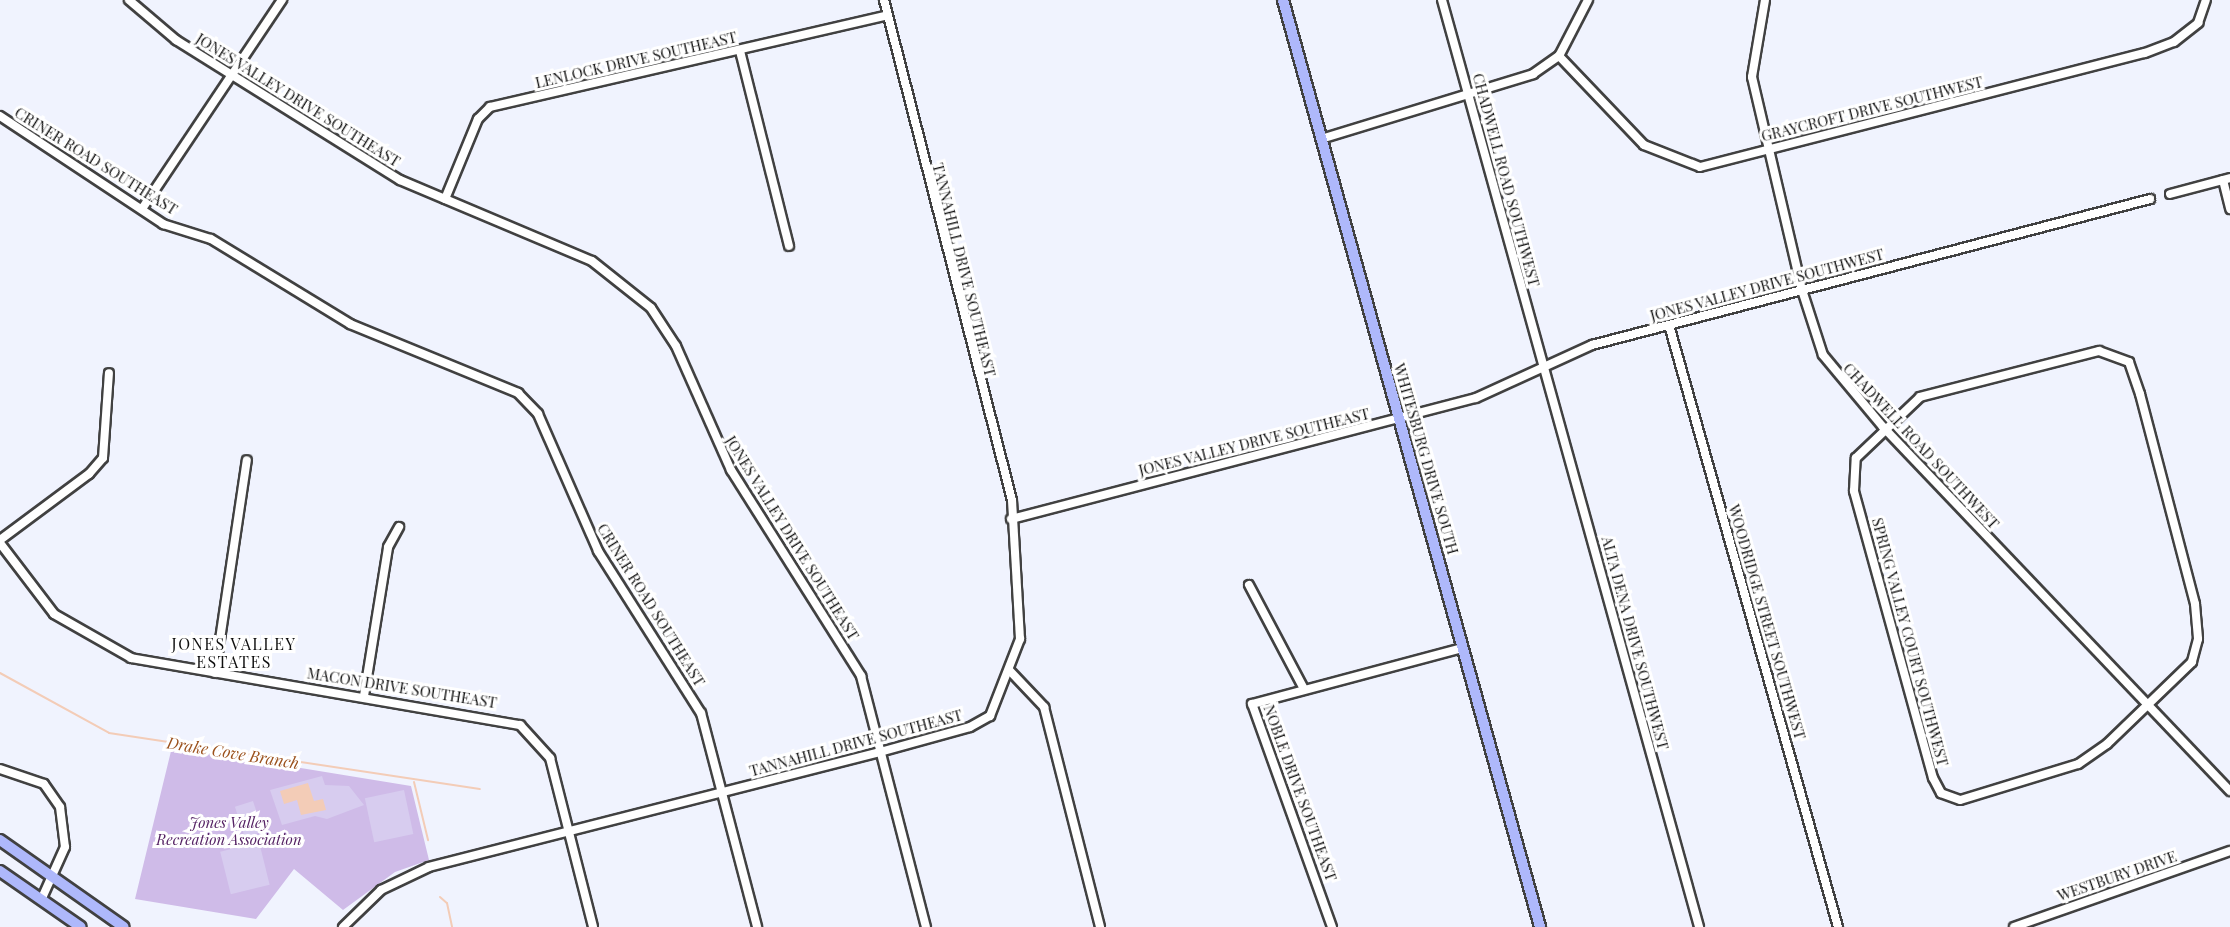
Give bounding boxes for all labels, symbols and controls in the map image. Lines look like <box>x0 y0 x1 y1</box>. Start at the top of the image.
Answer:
street label: LENLOCK DRIVE SOUTHEAST <box>534 28 738 92</box>
street label: JONES VALLEY DRIVE SOUTHEAST <box>192 29 404 171</box>
street label: CHADWELL ROAD SOUTHWEST <box>1469 71 1543 289</box>
street label: GRAYCROFT DRIVE SOUTHWEST <box>1759 73 1985 145</box>
street label: CRINER ROAD SOUTHEAST <box>11 103 181 219</box>
street label: TANNAHILL DRIVE SOUTHEAST <box>929 161 999 379</box>
street label: JONES VALLEY DRIVE SOUTHWEST <box>1648 245 1886 325</box>
street label: CHADWELL ROAD SOUTHWEST <box>1839 359 2003 533</box>
street label: WHITESBURG DRIVE SOUTH <box>1390 361 1462 557</box>
street label: JONES VALLEY DRIVE SOUTHEAST <box>1136 404 1372 480</box>
street label: JONES VALLEY DRIVE SOUTHEAST <box>721 432 863 644</box>
street label: WOODRIDGE STREET SOUTHWEST <box>1725 502 1809 742</box>
street label: SPRING VALLEY COURT SOUTHWEST <box>1868 515 1952 769</box>
street label: CRINER ROAD SOUTHEAST <box>593 520 709 690</box>
street label: ALTA DENA DRIVE SOUTHWEST <box>1598 534 1672 752</box>
district label: JONES VALLEY ESTATES <box>171 634 297 672</box>
street label: MACON DRIVE SOUTHEAST <box>306 664 498 712</box>
street label: NOBLE DRIVE SOUTHEAST <box>1260 702 1340 884</box>
street label: TANNAHILL DRIVE SOUTHEAST <box>748 706 964 780</box>
water label: Drake Cove Branch <box>166 733 300 773</box>
park label: Jones Valley Recreation Association <box>156 813 302 848</box>
street label: WESTBURY DRIVE <box>2055 847 2179 905</box>

